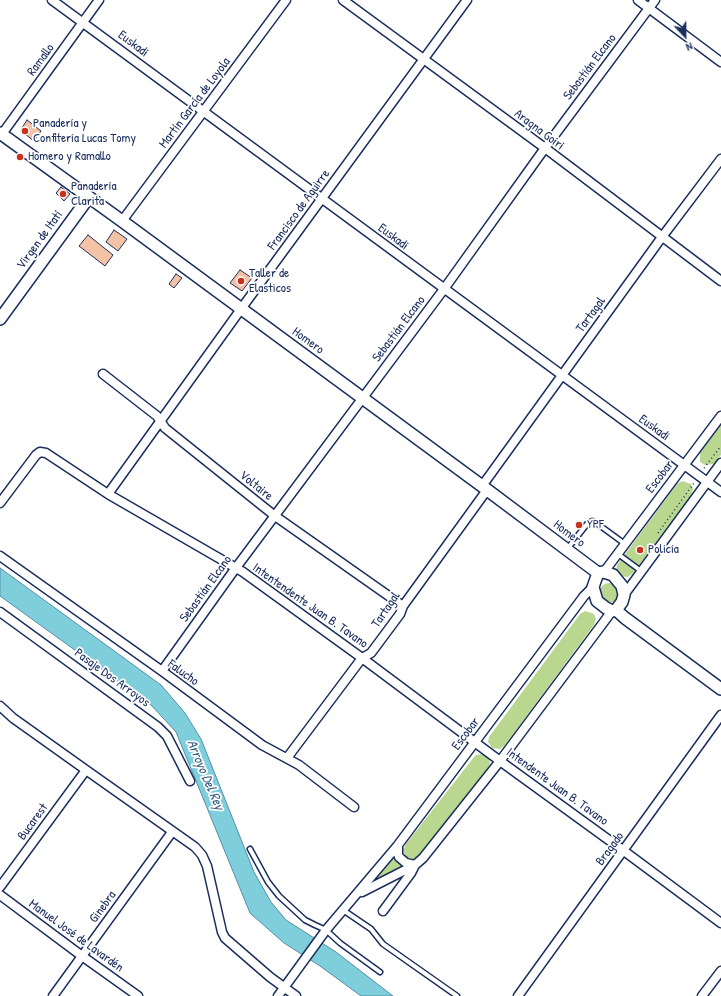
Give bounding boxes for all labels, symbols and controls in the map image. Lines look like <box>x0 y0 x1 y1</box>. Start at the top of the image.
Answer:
north arrow <box>665 16 705 56</box>
street label: Euskadi <box>115 27 151 61</box>
street label: Sebastián Elcano <box>560 31 620 103</box>
text: N <box>684 40 695 55</box>
street label: Ramallo <box>24 41 58 79</box>
street label: Martín García de Loyola <box>156 55 234 151</box>
street label: Aragna Goiri <box>511 106 567 154</box>
place label: Panadería y Confitería Lucas Tomy <box>33 116 136 147</box>
marker: Panadería y Confitería Lucas Tomy <box>20 126 30 136</box>
place label: Homero y Ramallo <box>28 149 111 165</box>
marker: Homero y Ramallo <box>15 152 25 162</box>
street label: Francisco de Aguirre <box>265 167 333 253</box>
place label: Panadería Clarita <box>71 179 117 210</box>
marker: Panadería Clarita <box>58 189 68 199</box>
street label: Virgen de Itatí <box>14 208 66 272</box>
street label: Euskadi <box>375 220 411 254</box>
place label: Taller de Elasticos <box>249 266 291 297</box>
marker: Taller de Elasticos <box>236 276 246 286</box>
street label: Sebastián Elcano <box>369 293 429 365</box>
street label: Tartagal <box>573 294 609 336</box>
street label: Homero <box>289 324 327 358</box>
street label: Euskadi <box>635 412 673 444</box>
street label: Escobar <box>643 458 677 496</box>
street label: Voltaire <box>236 468 276 504</box>
street label: Homero <box>550 517 588 551</box>
place label: YPF <box>587 517 604 533</box>
marker: YPF <box>574 520 584 530</box>
place label: Policía <box>648 542 679 558</box>
marker: Policía <box>635 545 645 555</box>
street label: Sebastián Elcano <box>177 553 235 625</box>
street label: Intentendente Juan B. Tavano <box>249 560 371 652</box>
street label: Tartagal <box>368 589 404 631</box>
street label: Pasaje Dos Arroyos <box>71 645 153 711</box>
street label: Falucho <box>165 657 201 689</box>
street label: Escobar <box>449 715 483 753</box>
water label: Arroyo Del Rey <box>183 737 227 813</box>
street label: Intendente Juan B. Tavano <box>503 745 611 829</box>
street label: Bucarest <box>14 801 52 843</box>
street label: Bragado <box>593 829 627 869</box>
street label: Ginebra <box>86 888 120 926</box>
street label: Manuel José de Lavardén <box>26 896 126 976</box>

